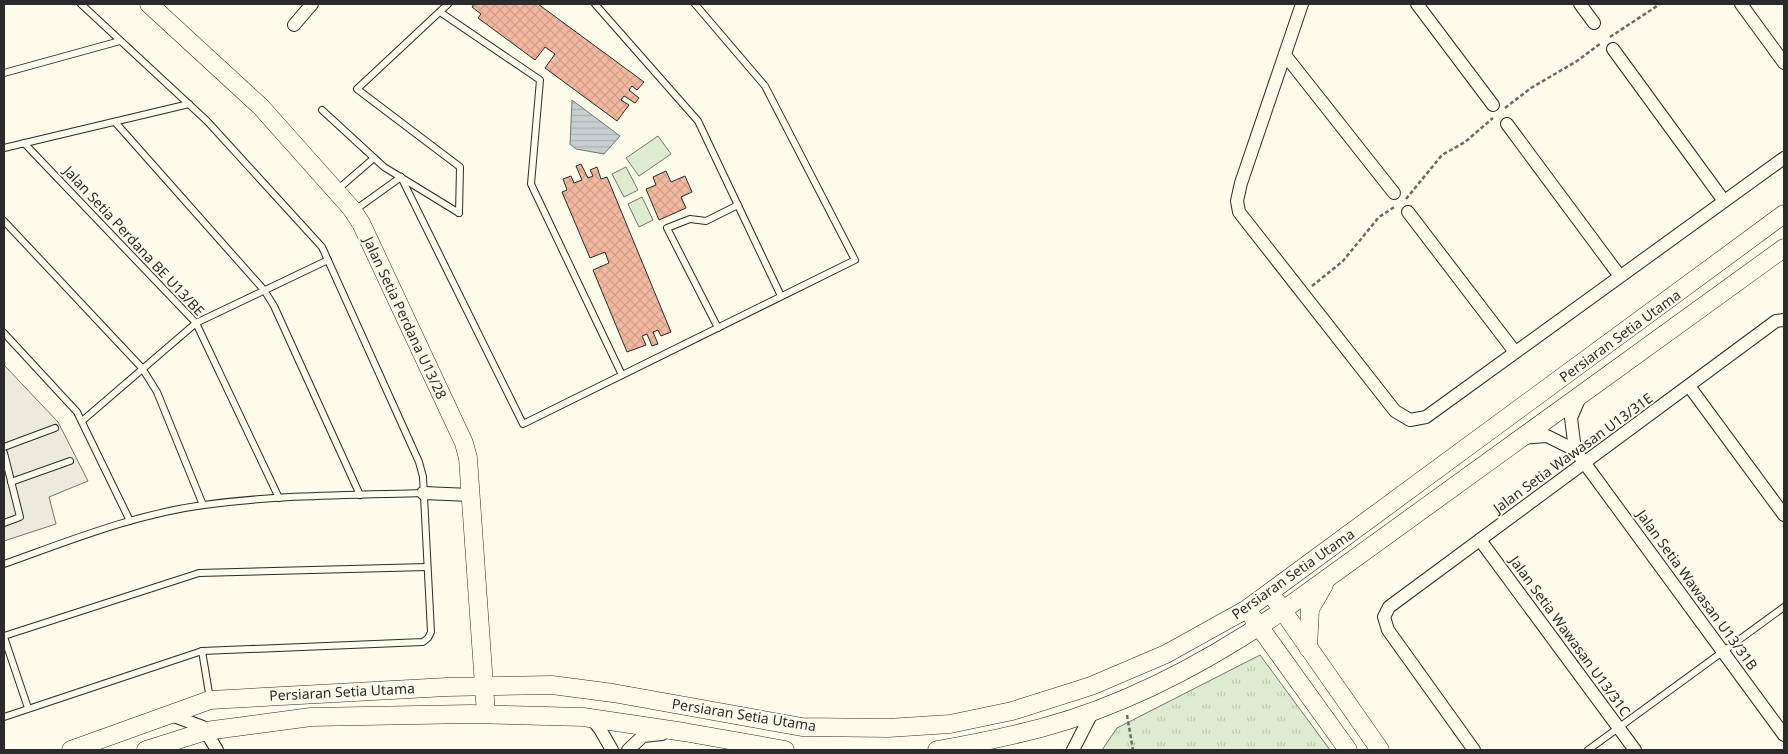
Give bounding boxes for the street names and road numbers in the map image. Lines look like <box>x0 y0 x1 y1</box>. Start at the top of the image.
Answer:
street label: Jalan Setia Perdana BE U13/BE <box>58 160 209 320</box>
street label: Jalan Setia Perdana U13/28 <box>359 232 451 402</box>
street label: Persiaran Setia Utama <box>1555 285 1684 386</box>
street label: Jalan Setia Wawasan U13/31E <box>1488 388 1656 518</box>
street label: Jalan Setia Wawasan U13/31B <box>1632 504 1762 674</box>
street label: Persiaran Setia Utama <box>1228 524 1358 623</box>
street label: Jalan Setia Wawasan U13/31C <box>1505 550 1635 720</box>
street label: Persiaran Setia Utama <box>269 678 415 705</box>
street label: Persiaran Setia Utama <box>671 694 818 735</box>

